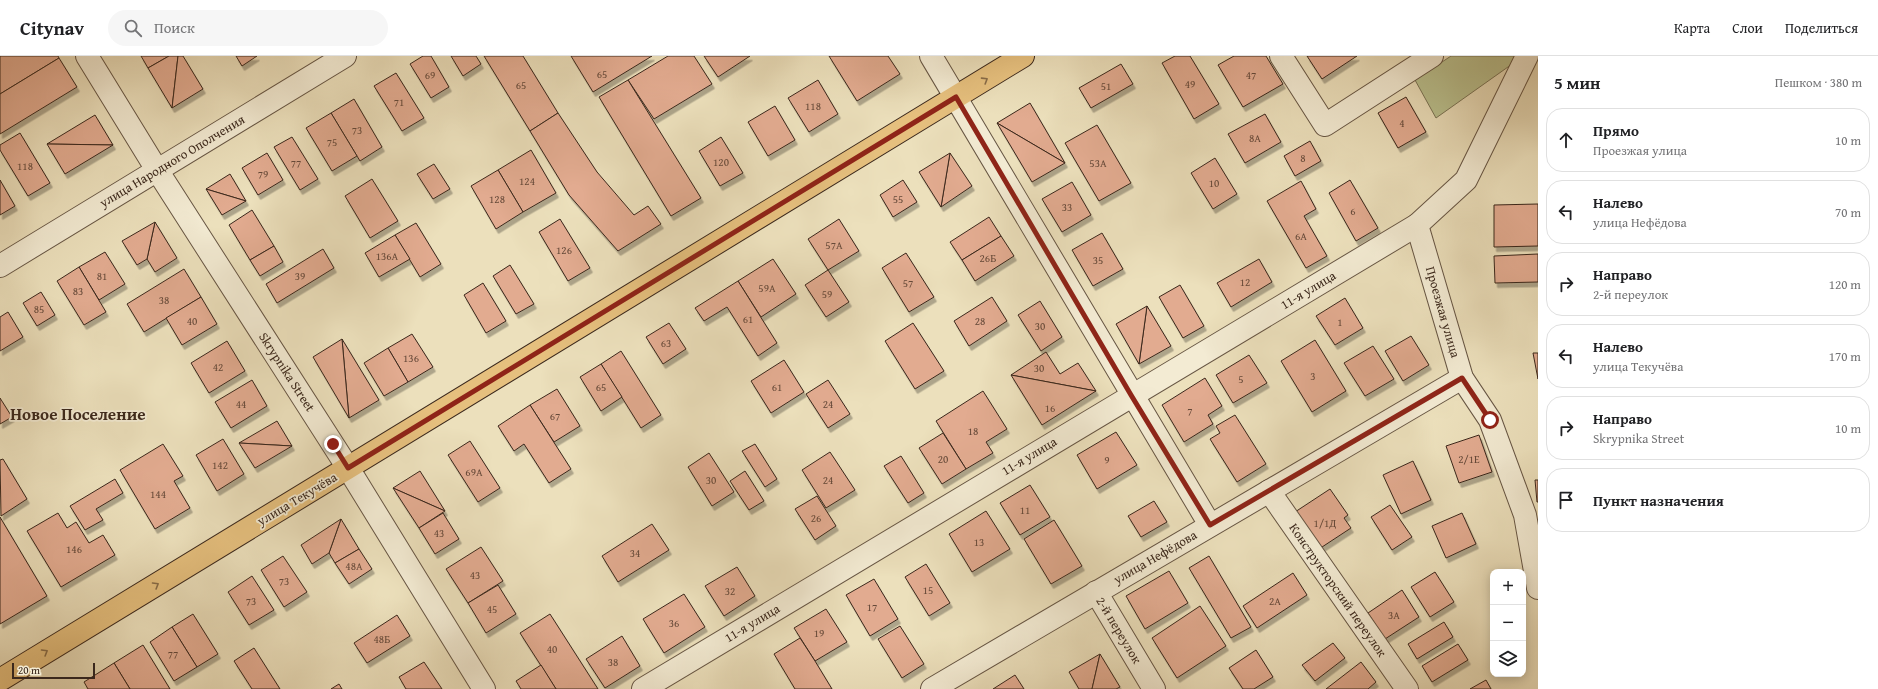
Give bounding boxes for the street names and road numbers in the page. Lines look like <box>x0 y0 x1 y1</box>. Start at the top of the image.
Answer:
street label: улица Народного Ополчения <box>95 110 249 213</box>
street label: Проезжая улица <box>1421 264 1465 361</box>
street label: 11-я улица <box>1277 266 1340 314</box>
street label: Skrypnika Street <box>254 329 320 416</box>
street label: 11-я улица <box>998 432 1061 480</box>
street label: улица Текучёва <box>253 467 341 531</box>
street label: Конструкторский переулок <box>1285 519 1392 661</box>
street label: улица Нефёдова <box>1109 525 1201 589</box>
street label: 2-й переулок <box>1092 593 1147 667</box>
street label: 11-я улица <box>721 599 784 647</box>

